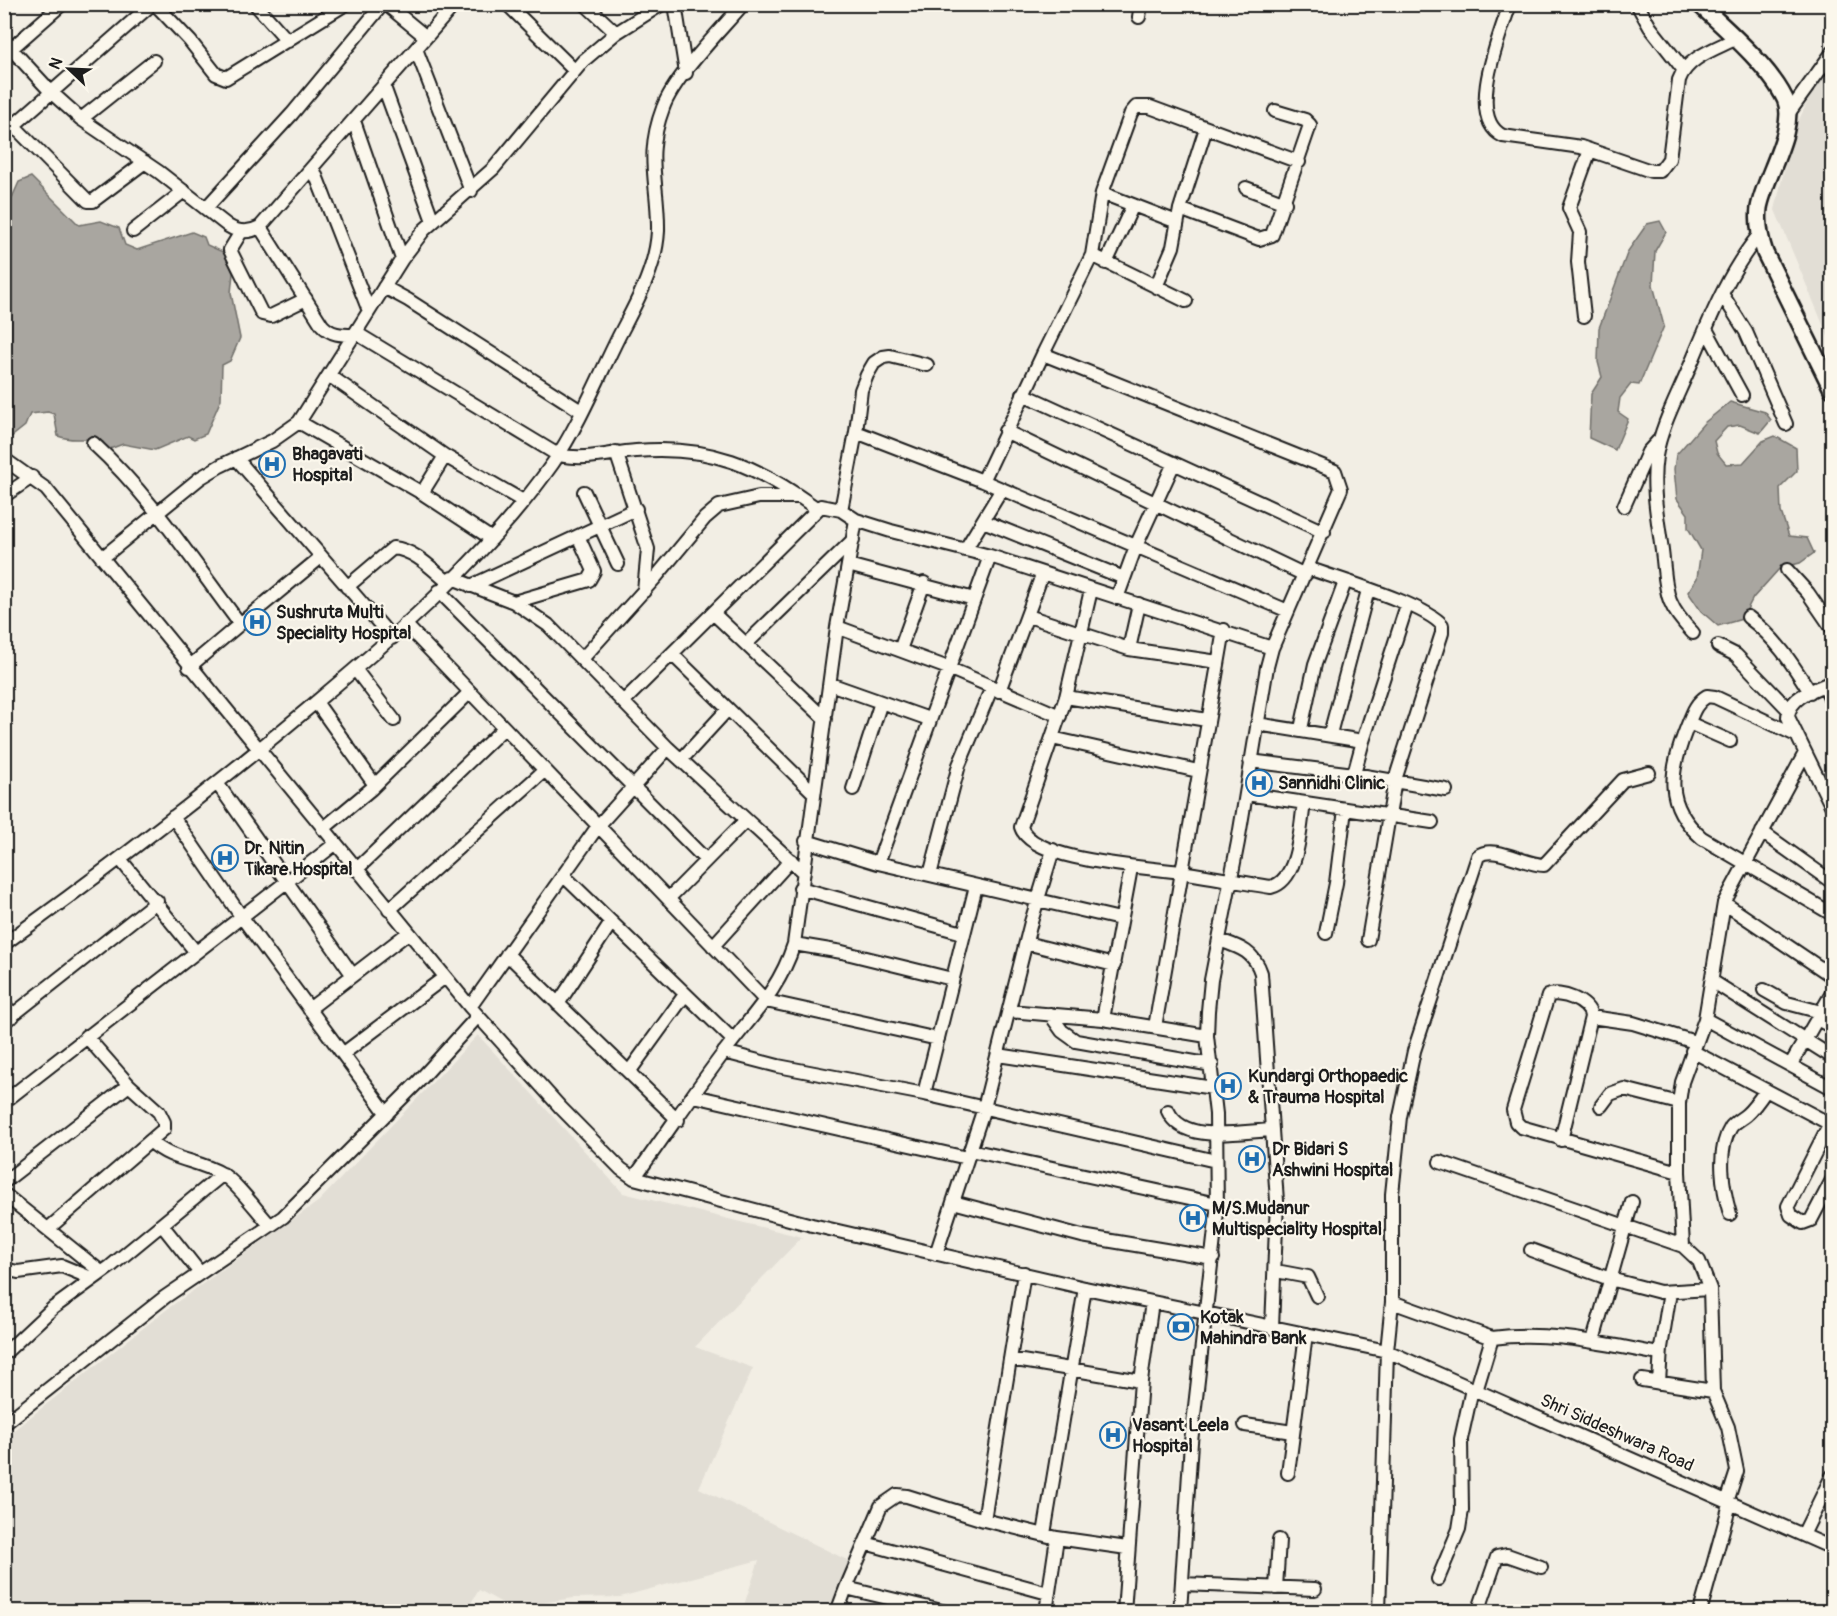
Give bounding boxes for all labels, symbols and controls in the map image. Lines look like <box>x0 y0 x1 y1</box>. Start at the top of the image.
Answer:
north arrow <box>39 39 99 99</box>
text: N <box>45 54 68 72</box>
place label: Bhagavati Hospital <box>292 443 363 487</box>
hospital icon: Bhagavati Hospital <box>257 449 287 479</box>
place label: Sushruta Multi Speciality Hospital <box>276 601 412 645</box>
hospital icon: Sushruta Multi Speciality Hospital <box>242 607 272 637</box>
hospital icon: Sannidhi Clinic <box>1244 768 1274 798</box>
place label: Sannidhi Clinic <box>1278 772 1385 795</box>
place label: Dr. Nitin Tikare Hospital <box>243 837 353 881</box>
hospital icon: Dr. Nitin Tikare Hospital <box>210 843 240 873</box>
place label: Kundargi Orthopaedic & Trauma Hospital <box>1248 1065 1408 1109</box>
hospital icon: Kundargi Orthopaedic & Trauma Hospital <box>1213 1071 1243 1101</box>
place label: Dr Bidari S Ashwini Hospital <box>1272 1138 1393 1182</box>
hospital icon: Dr Bidari S Ashwini Hospital <box>1237 1144 1267 1174</box>
place label: M/S.Mudanur Multispeciality Hospital <box>1212 1197 1382 1241</box>
hospital icon: M/S.Mudanur Multispeciality Hospital <box>1178 1203 1208 1233</box>
place label: Kotak Mahindra Bank <box>1200 1306 1307 1350</box>
bank icon: Kotak Mahindra Bank <box>1166 1312 1196 1342</box>
street label: Shri Siddeshwara Road <box>1537 1389 1697 1477</box>
place label: Vasant Leela Hospital <box>1132 1414 1229 1458</box>
hospital icon: Vasant Leela Hospital <box>1098 1420 1128 1450</box>

